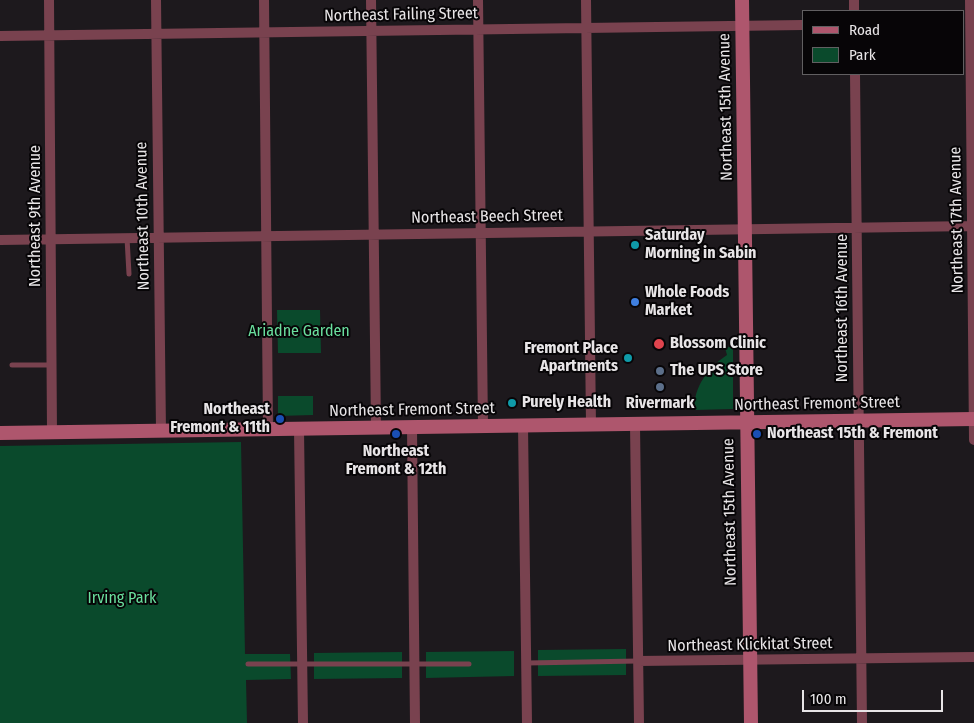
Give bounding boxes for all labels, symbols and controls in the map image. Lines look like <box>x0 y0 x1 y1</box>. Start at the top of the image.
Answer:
street label: Northeast Failing Street <box>324 4 478 26</box>
legend <box>802 10 964 75</box>
text: Road <box>849 21 880 39</box>
street label: Northeast 15th Avenue <box>715 33 737 181</box>
text: Park <box>849 46 876 64</box>
street label: Northeast 10th Avenue <box>132 141 154 291</box>
street label: Northeast 9th Avenue <box>26 145 46 287</box>
street label: Northeast 17th Avenue <box>946 146 968 294</box>
street label: Northeast Beech Street <box>411 206 563 228</box>
place label: Saturday Morning in Sabin <box>645 226 756 264</box>
street label: Northeast 16th Avenue <box>833 234 853 382</box>
marker: Saturday Morning in Sabin <box>629 239 641 251</box>
place label: Whole Foods Market <box>645 283 729 321</box>
marker: Whole Foods Market <box>629 296 641 308</box>
park label: Ariadne Garden <box>248 322 350 342</box>
place label: Blossom Clinic <box>670 334 766 354</box>
marker: Blossom Clinic <box>652 337 666 351</box>
place label: Fremont Place Apartments <box>524 339 618 377</box>
marker: Fremont Place Apartments <box>622 352 634 364</box>
place label: The UPS Store <box>670 361 763 381</box>
marker: The UPS Store <box>654 365 666 377</box>
marker: Rivermark <box>654 381 666 393</box>
place label: Purely Health <box>522 393 611 413</box>
street label: Northeast Fremont Street <box>734 393 900 415</box>
place label: Rivermark <box>626 394 694 414</box>
marker: Purely Health <box>506 397 518 409</box>
street label: Northeast Fremont Street <box>329 399 495 421</box>
place label: Northeast Fremont & 11th <box>170 400 270 438</box>
marker: Northeast Fremont & 11th <box>274 413 286 425</box>
place label: Northeast 15th & Fremont <box>767 424 938 444</box>
marker: Northeast Fremont & 12th <box>390 428 402 440</box>
marker: Northeast 15th & Fremont <box>751 428 763 440</box>
street label: Northeast 15th Avenue <box>719 438 741 586</box>
place label: Northeast Fremont & 12th <box>346 442 446 480</box>
park label: Irving Park <box>87 589 157 609</box>
street label: Northeast Klickitat Street <box>667 634 833 656</box>
scale bar <box>804 680 945 712</box>
text: 100 m <box>810 690 847 708</box>

